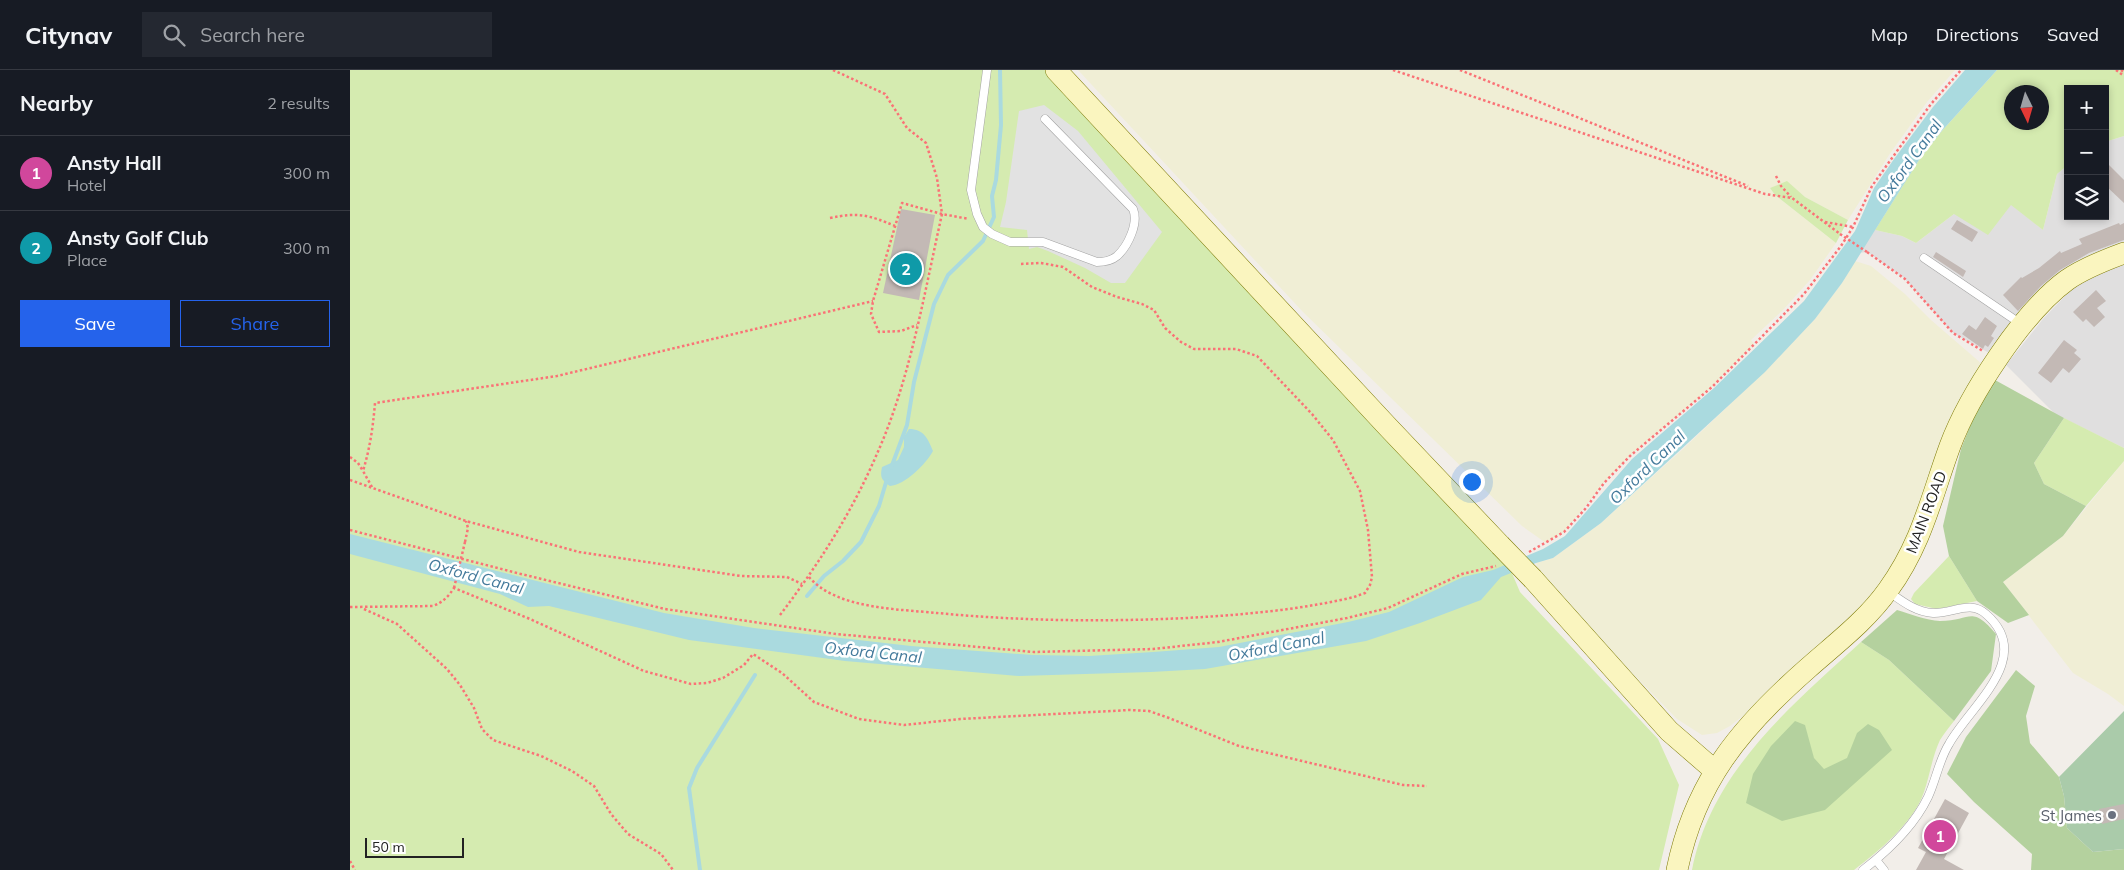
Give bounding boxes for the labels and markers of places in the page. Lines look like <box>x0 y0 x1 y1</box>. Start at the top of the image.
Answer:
pin: 2 <box>890 250 922 288</box>
place label: St James <box>2041 806 2102 825</box>
marker: St James <box>2106 809 2118 821</box>
pin: 1 <box>1924 817 1956 855</box>

